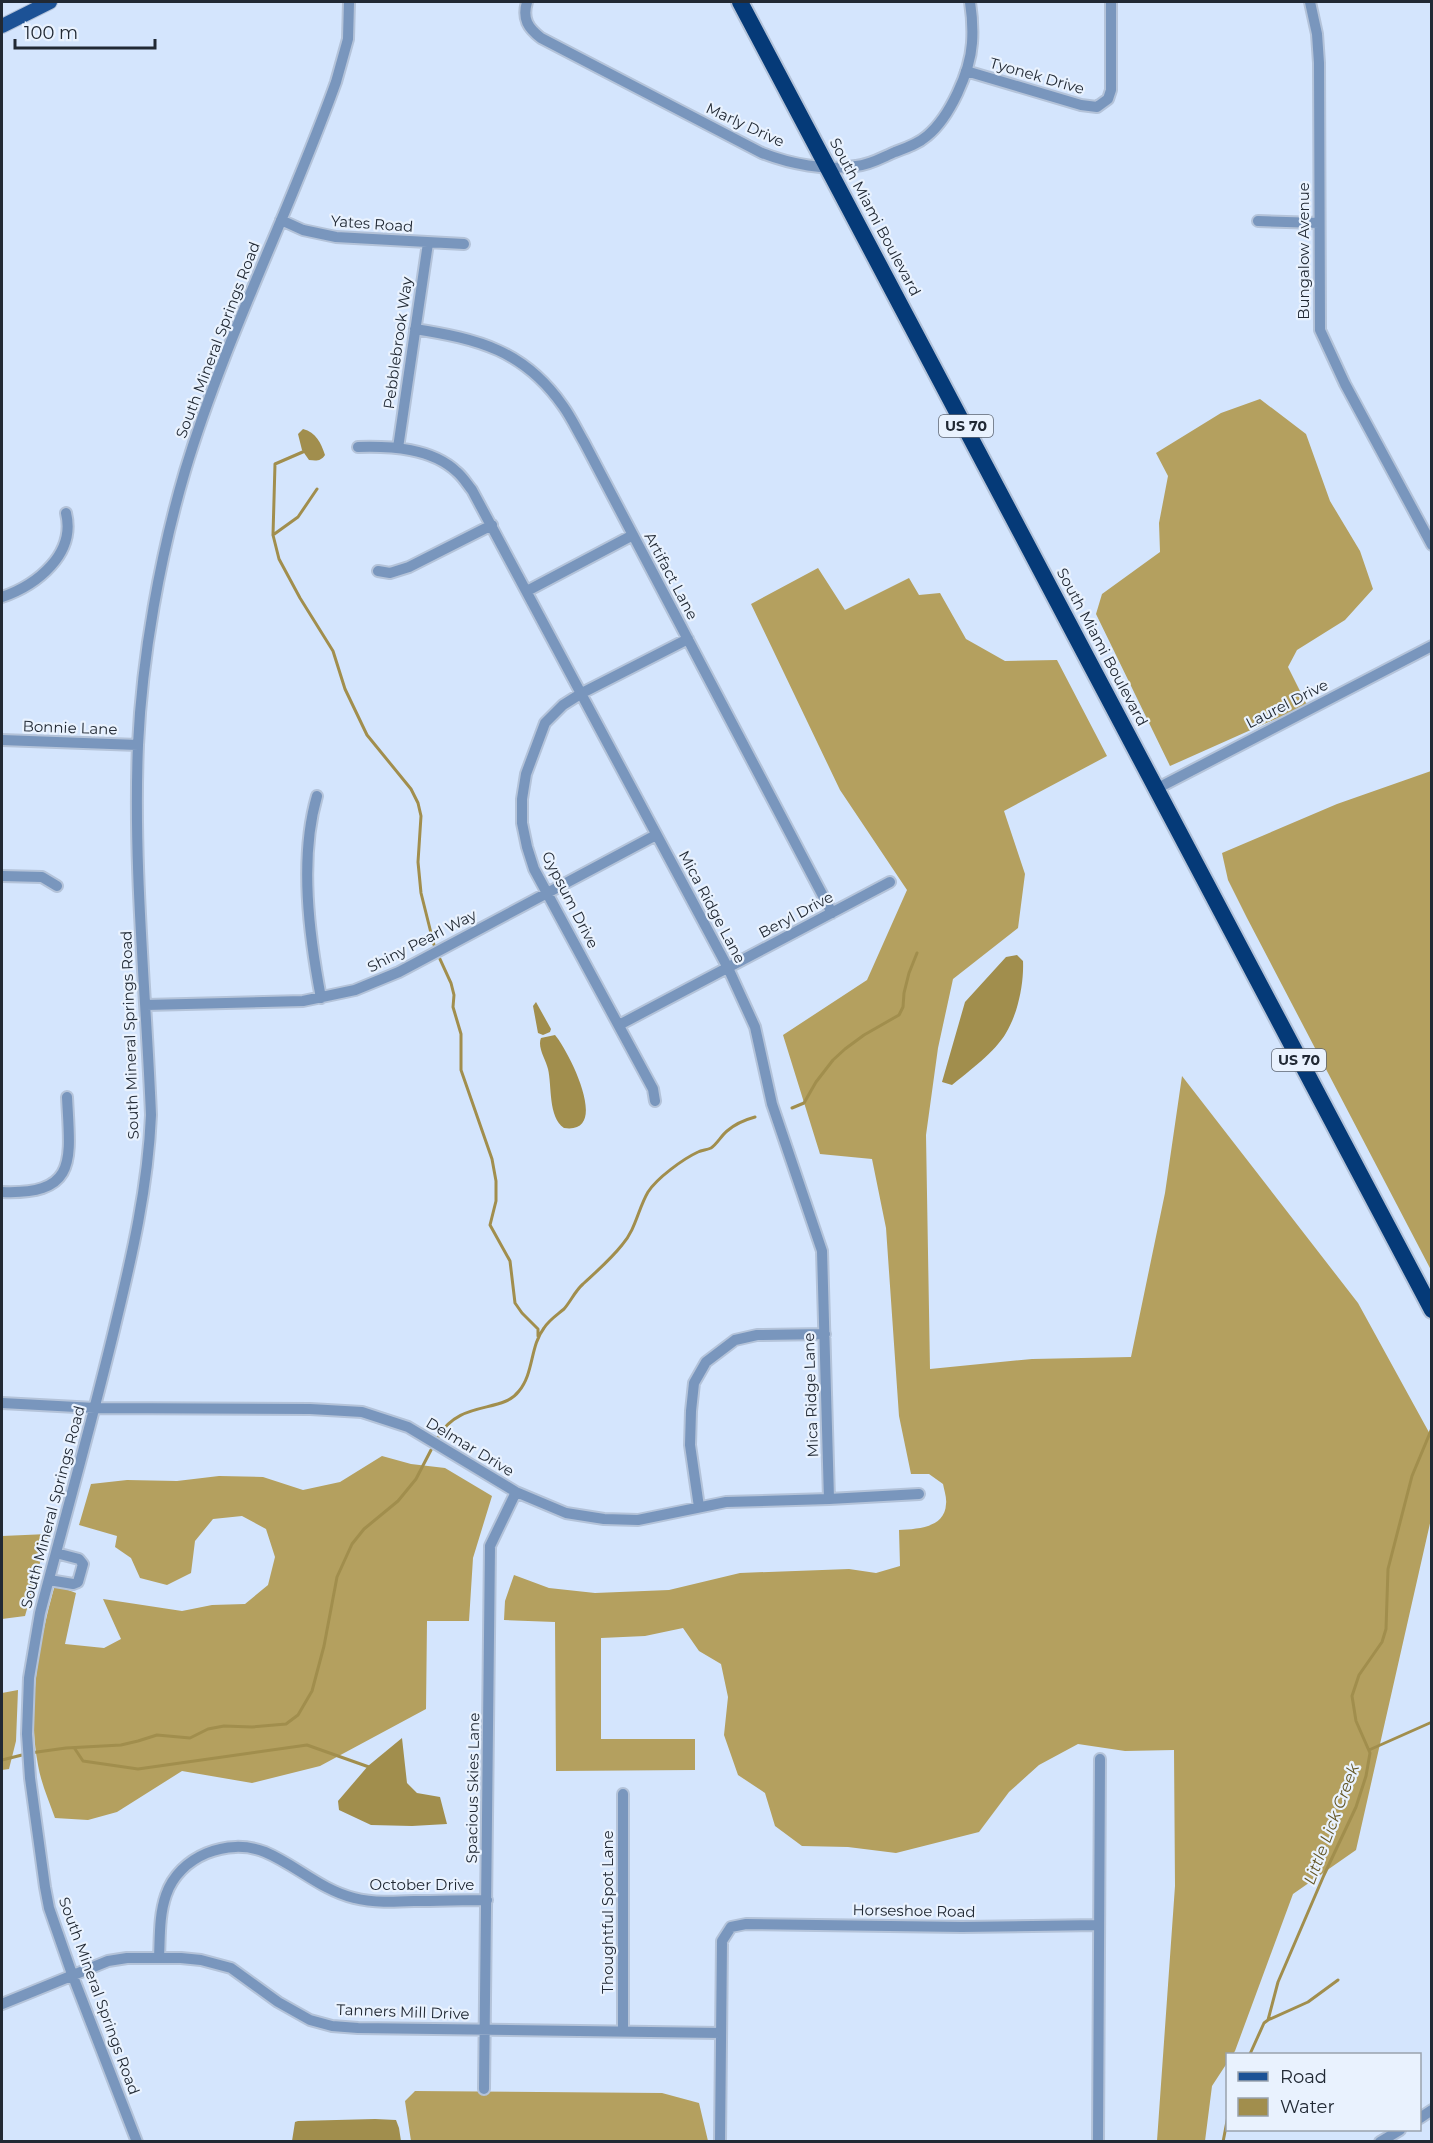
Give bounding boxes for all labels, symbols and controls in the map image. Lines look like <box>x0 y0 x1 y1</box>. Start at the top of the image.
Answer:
scale bar <box>15 12 154 50</box>
text: 100 m <box>24 22 78 44</box>
street label: Tyonek Drive <box>988 53 1087 98</box>
street label: Marly Drive <box>703 98 787 151</box>
street label: South Miami Boulevard <box>826 134 925 299</box>
street label: Bungalow Avenue <box>1294 182 1313 320</box>
street label: Yates Road <box>330 211 414 236</box>
street label: South Mineral Springs Road <box>171 239 264 441</box>
street label: Pebblebrook Way <box>379 275 416 410</box>
road number: US 70 <box>939 415 993 437</box>
street label: Artifact Lane <box>640 529 702 623</box>
street label: South Miami Boulevard <box>1053 564 1152 729</box>
street label: Laurel Drive <box>1242 675 1331 732</box>
street label: Bonnie Lane <box>22 716 118 739</box>
street label: Mica Ridge Lane <box>675 847 750 966</box>
street label: Gypsum Drive <box>538 848 603 952</box>
street label: Beryl Drive <box>755 887 836 942</box>
street label: Shiny Pearl Way <box>364 904 480 976</box>
street label: South Mineral Springs Road <box>116 930 143 1140</box>
road number: US 70 <box>1272 1049 1326 1071</box>
street label: Mica Ridge Lane <box>799 1332 822 1458</box>
street label: South Mineral Springs Road <box>16 1404 89 1610</box>
street label: Delmar Drive <box>423 1413 518 1480</box>
street label: Spacious Skies Lane <box>462 1712 483 1864</box>
water label: Little Lick Creek <box>1300 1760 1364 1887</box>
street label: Thoughtful Spot Lane <box>598 1830 617 1994</box>
street label: October Drive <box>370 1875 474 1894</box>
street label: South Mineral Springs Road <box>55 1894 144 2097</box>
street label: Horseshoe Road <box>852 1900 976 1921</box>
street label: Tanners Mill Drive <box>336 2000 470 2023</box>
legend <box>1226 2053 1421 2131</box>
text: Road <box>1280 2066 1327 2088</box>
text: Water <box>1280 2096 1335 2118</box>

